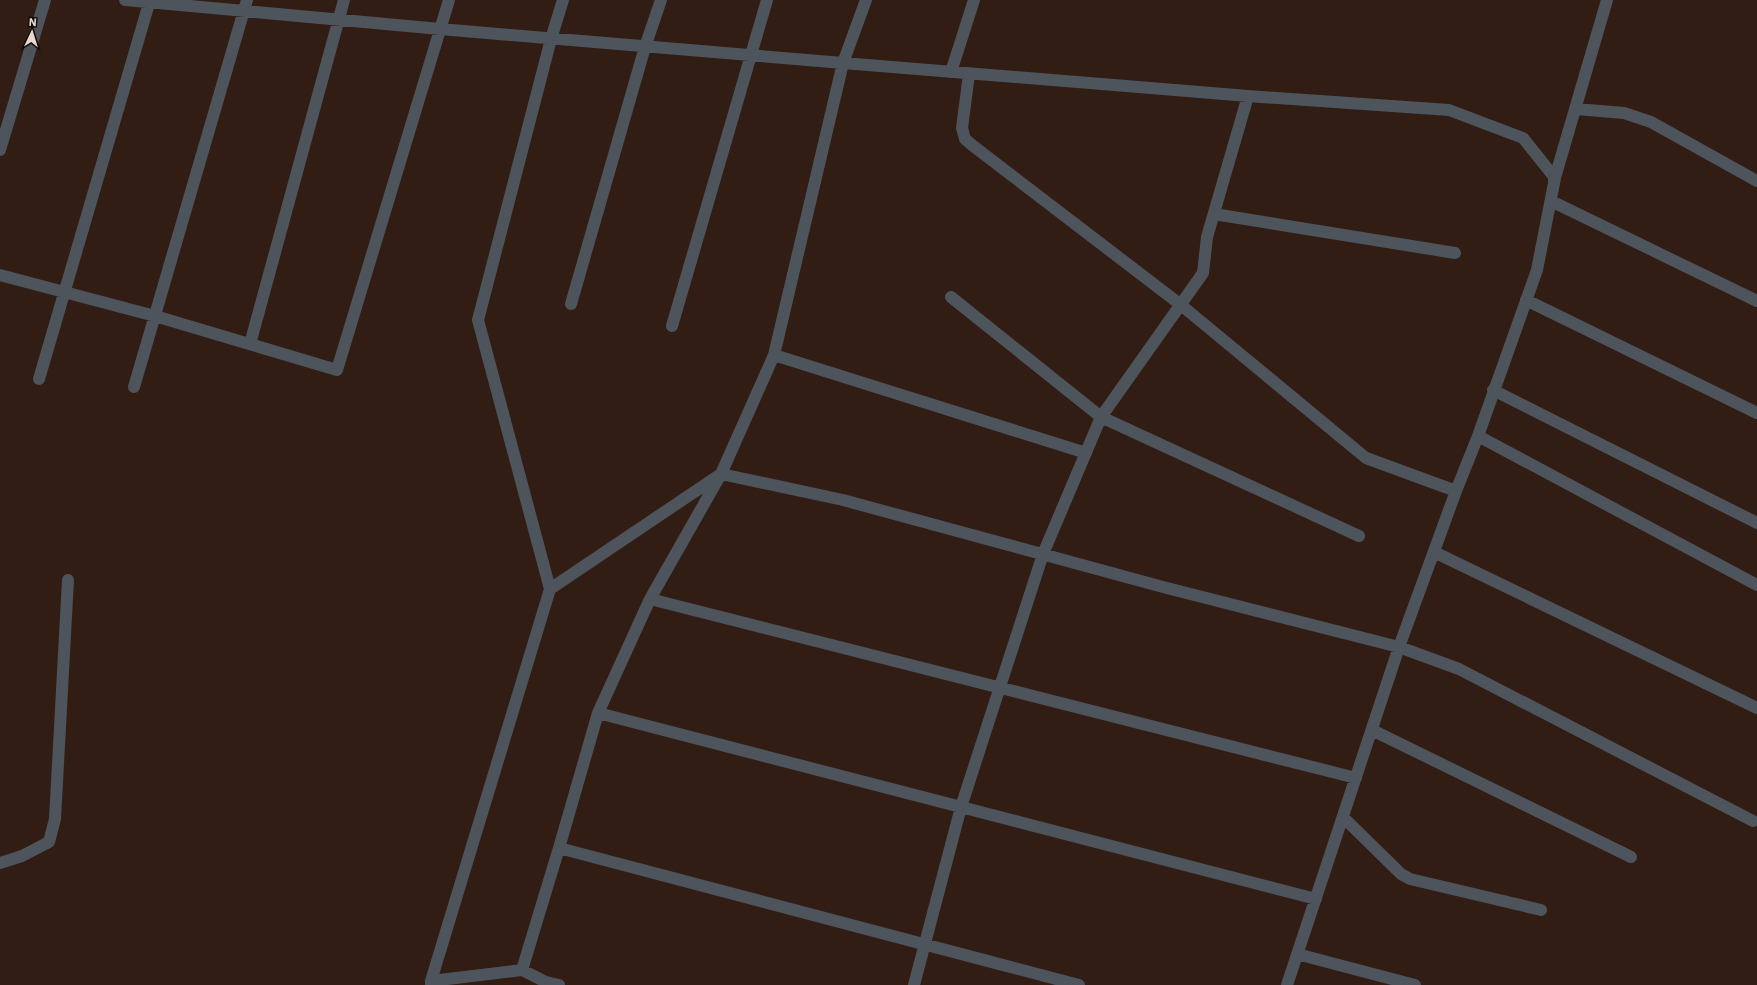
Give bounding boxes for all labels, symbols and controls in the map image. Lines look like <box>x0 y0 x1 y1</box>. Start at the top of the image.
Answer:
north arrow <box>12 12 52 52</box>
text: N <box>28 15 37 29</box>

